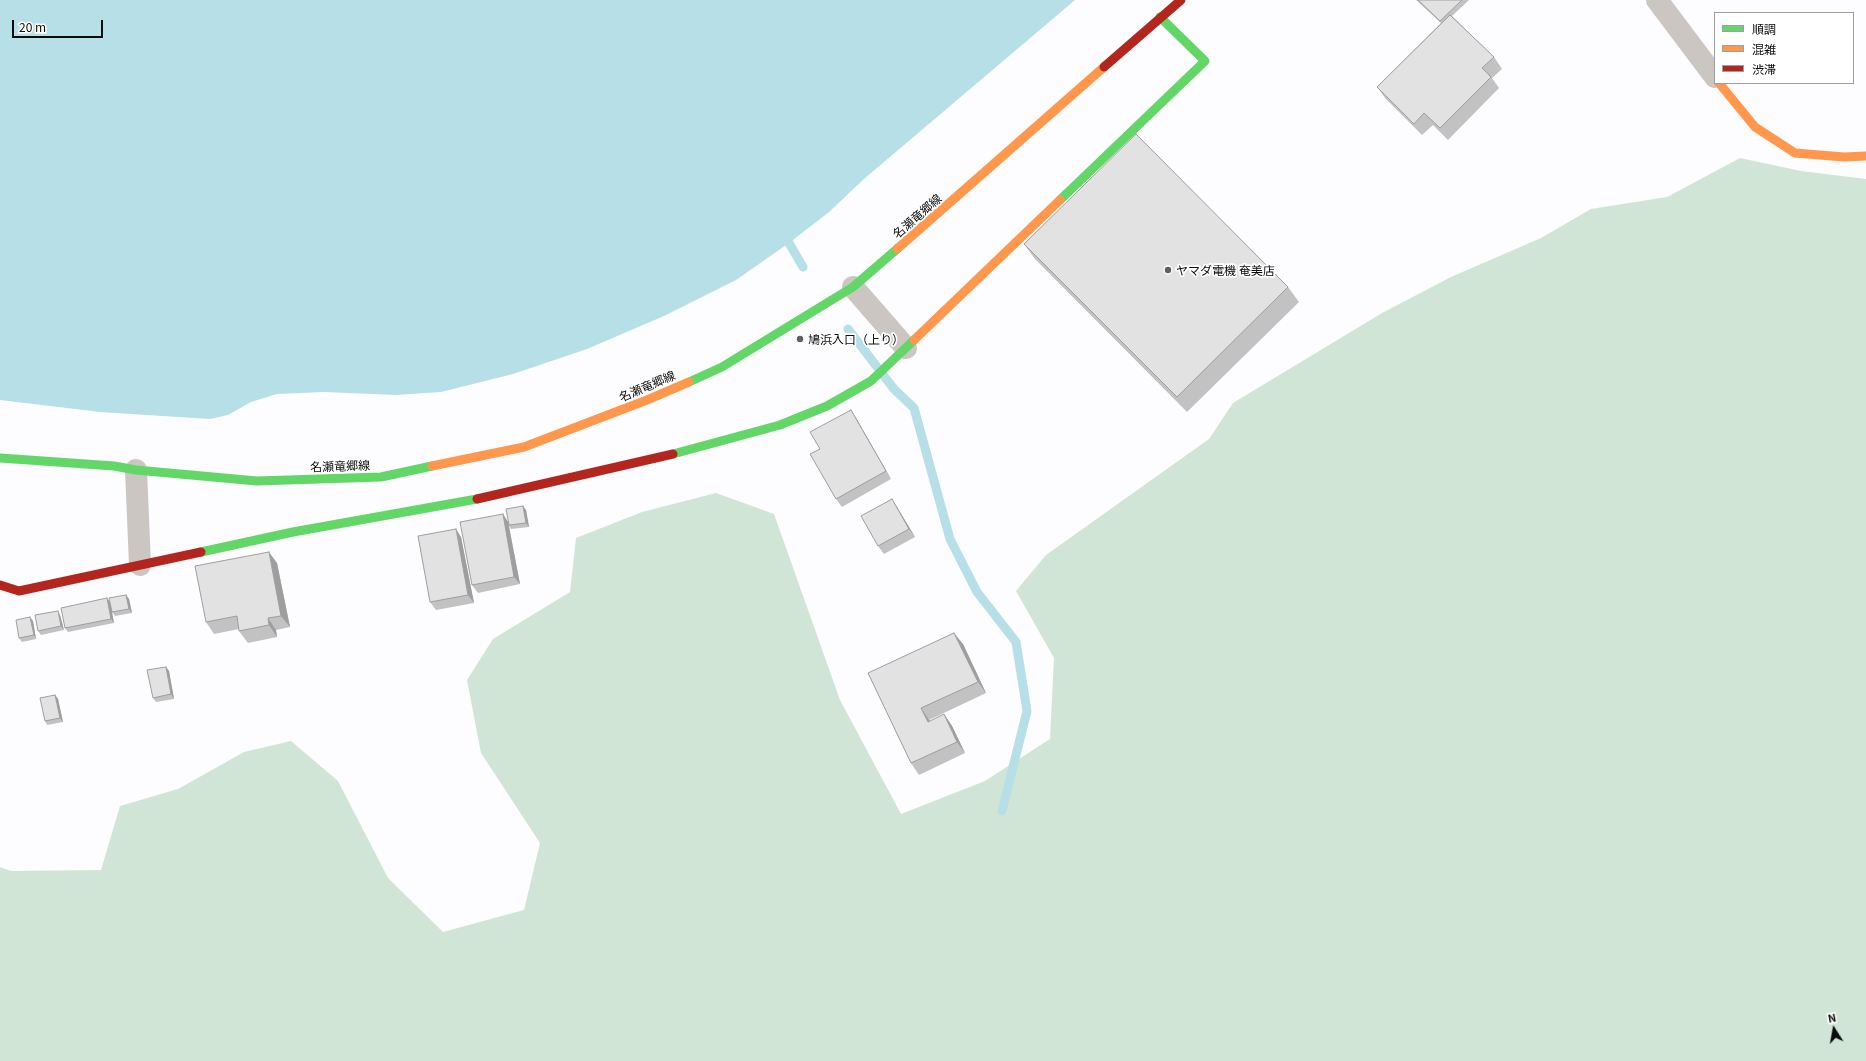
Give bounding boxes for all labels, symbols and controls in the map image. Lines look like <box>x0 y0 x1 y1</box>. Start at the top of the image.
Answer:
scale bar <box>14 12 105 38</box>
legend <box>1714 12 1854 84</box>
text: 20 m <box>19 18 46 35</box>
text: 順調 <box>1752 20 1776 37</box>
text: 混雑 <box>1752 40 1776 57</box>
text: 渋滞 <box>1752 60 1776 77</box>
street label: 名瀬竜郷線 <box>890 191 944 241</box>
place label: ヤマダ電機 奄美店 <box>1176 263 1275 277</box>
marker: ヤマダ電機 奄美店 <box>1163 265 1173 275</box>
place label: 鳩浜入口（上り） <box>808 332 904 346</box>
marker: 鳩浜入口（上り） <box>795 334 805 344</box>
street label: 名瀬竜郷線 <box>617 368 677 404</box>
street label: 名瀬竜郷線 <box>310 458 370 474</box>
north arrow <box>1814 1009 1854 1049</box>
text: N <box>1826 1009 1837 1026</box>

